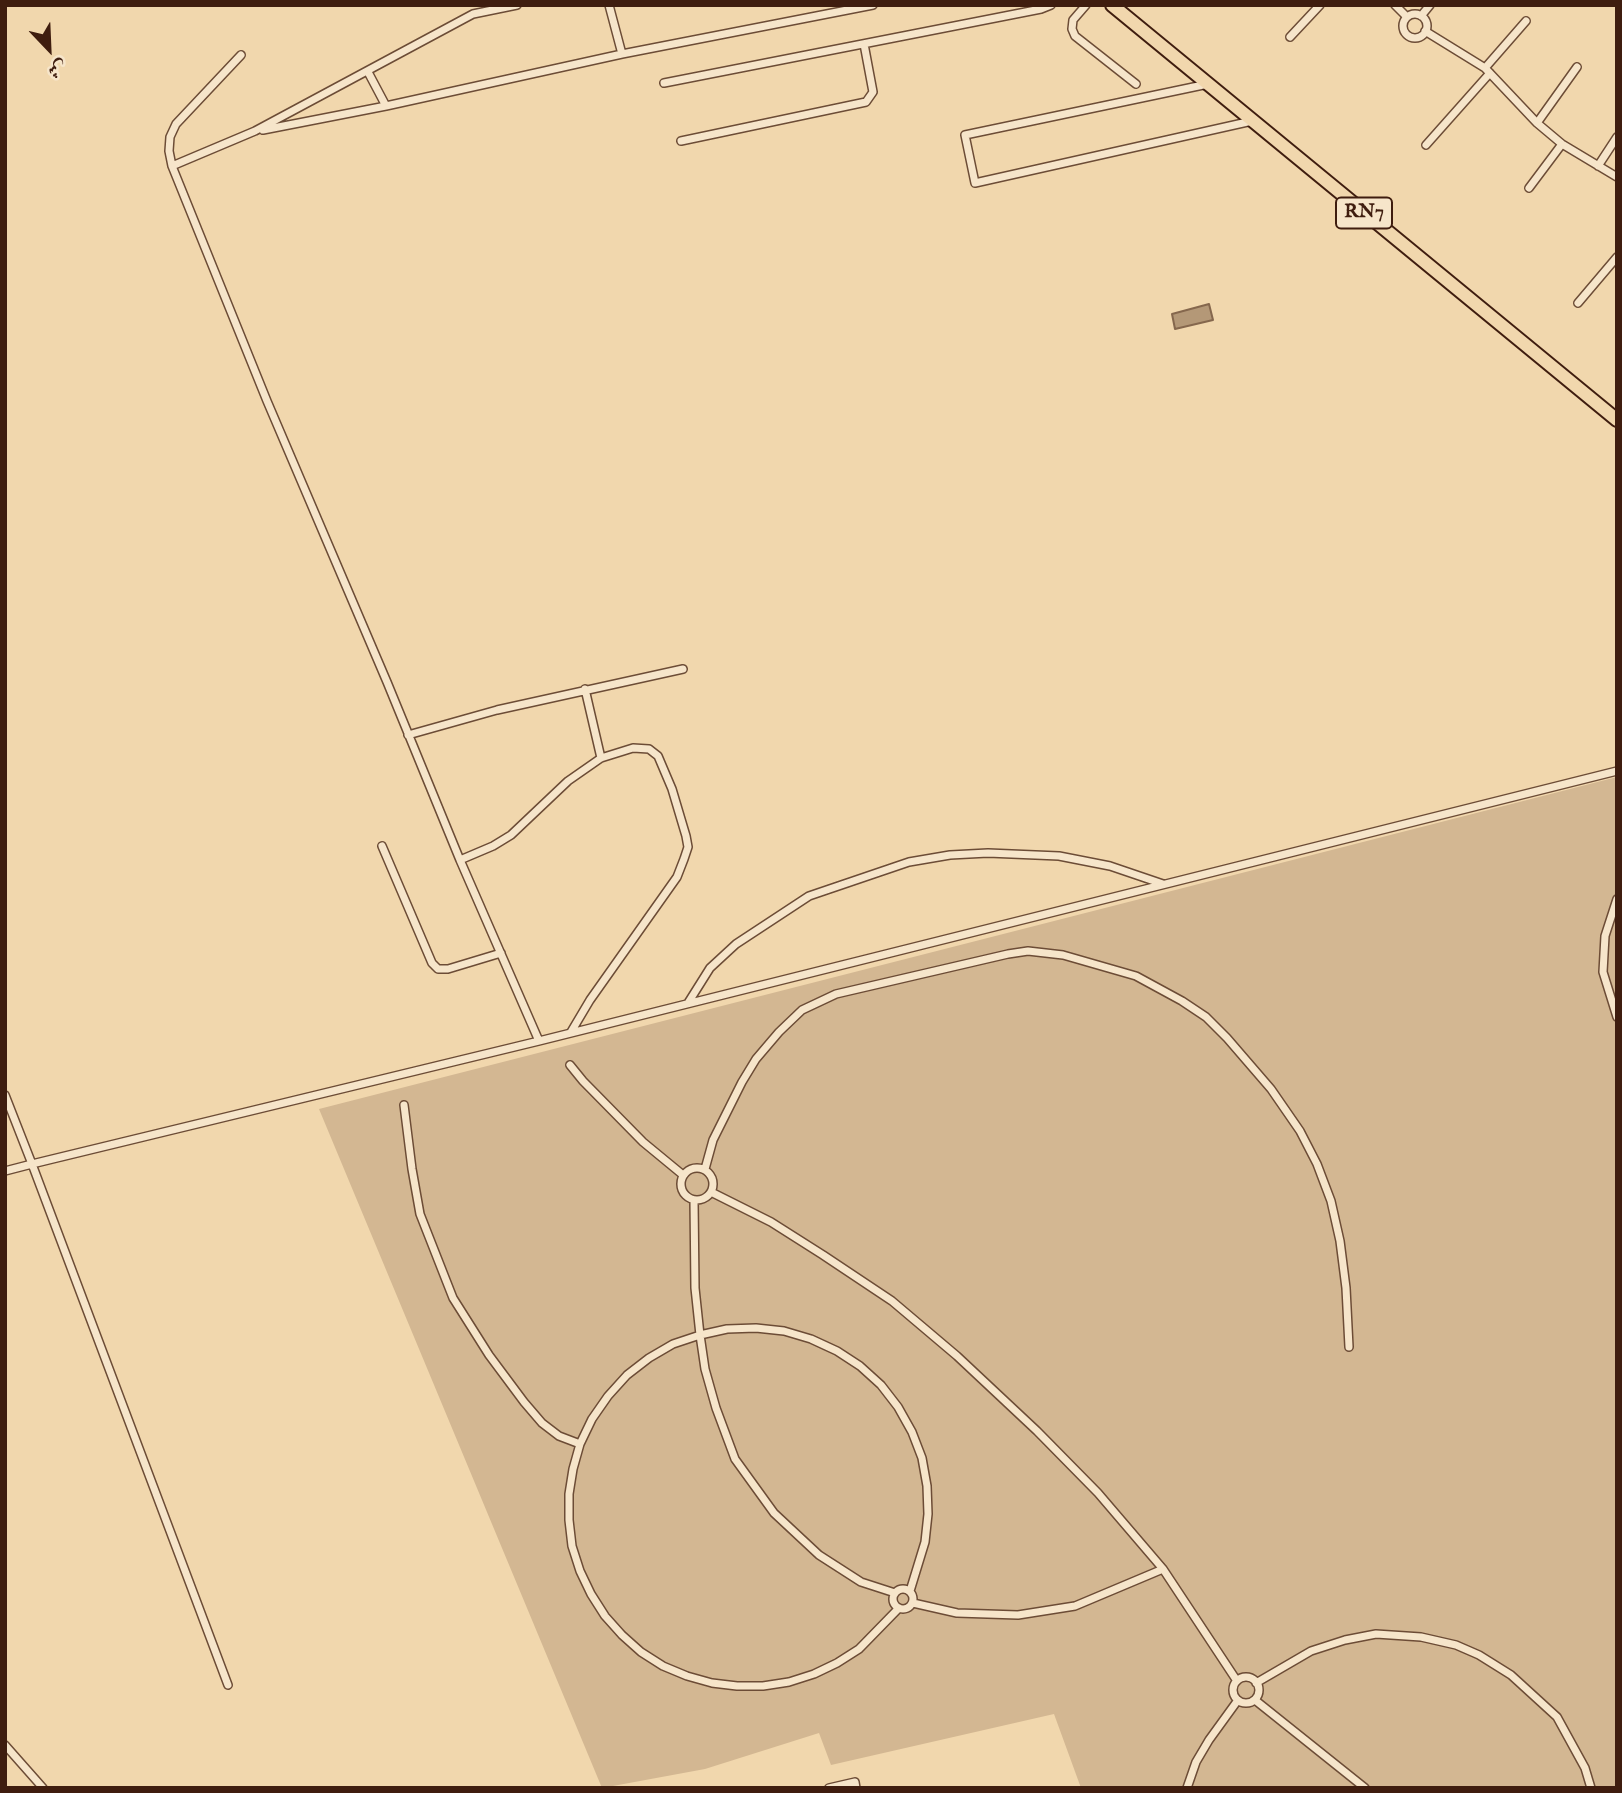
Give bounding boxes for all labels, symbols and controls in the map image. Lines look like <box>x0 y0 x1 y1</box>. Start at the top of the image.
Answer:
north arrow <box>14 14 84 84</box>
text: ش <box>44 54 71 83</box>
road number: RN7 <box>1336 197 1392 228</box>

